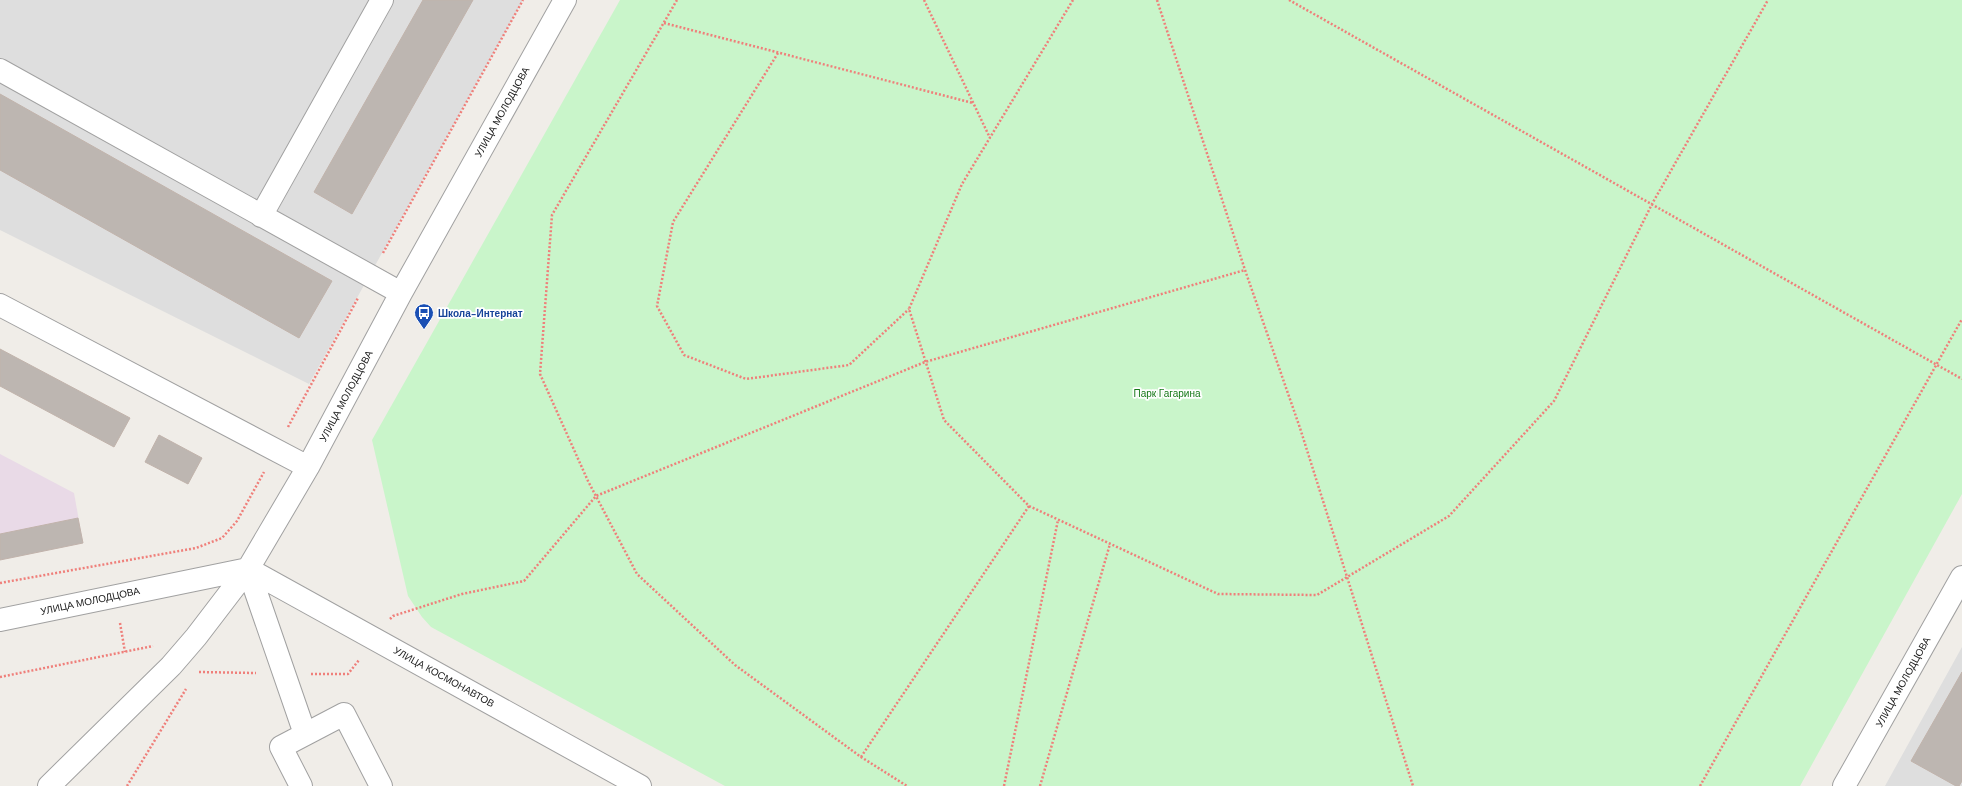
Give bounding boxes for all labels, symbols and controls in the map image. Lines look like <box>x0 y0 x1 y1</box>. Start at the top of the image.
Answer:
street label: УЛИЦА МОЛОДЦОВА <box>472 64 532 159</box>
bus stop icon: Школа-Интернат <box>413 302 435 330</box>
place label: Школа-Интернат <box>438 307 523 320</box>
street label: УЛИЦА МОЛОДЦОВА <box>316 348 376 444</box>
park label: Парк Гагарина <box>1134 387 1201 400</box>
street label: УЛИЦА МОЛОДЦОВА <box>39 584 141 618</box>
street label: УЛИЦА МОЛОДЦОВА <box>1873 634 1933 729</box>
street label: УЛИЦА КОСМОНАВТОВ <box>391 644 497 710</box>

